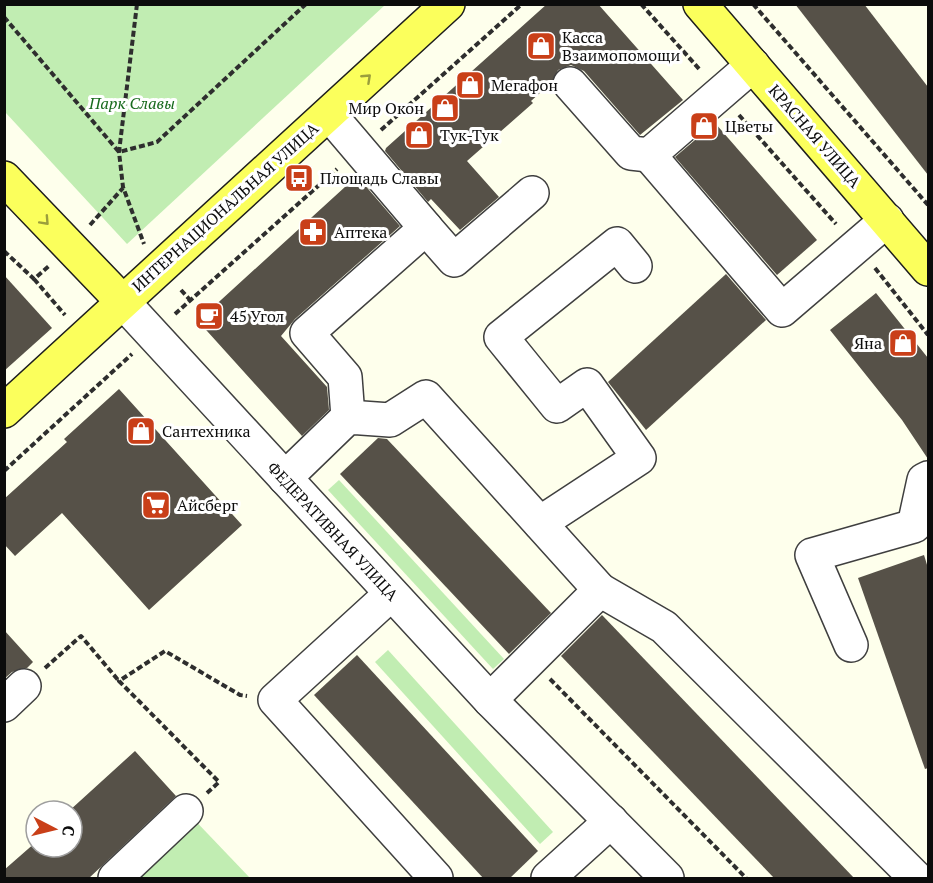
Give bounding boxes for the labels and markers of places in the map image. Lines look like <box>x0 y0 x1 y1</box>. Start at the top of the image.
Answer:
place label: Касса Взаимопомощи <box>562 26 681 66</box>
shop icon: Касса Взаимопомощи <box>525 30 557 62</box>
shop icon: Мегафон <box>454 69 486 101</box>
place label: Мегафон <box>491 74 558 96</box>
shop icon: Мир Окон <box>429 92 461 124</box>
place label: Мир Окон <box>348 97 424 119</box>
shop icon: Цветы <box>688 110 720 142</box>
place label: Цветы <box>725 115 773 137</box>
shop icon: Тук-Тук <box>403 119 435 151</box>
place label: Тук-Тук <box>440 124 499 146</box>
bus stop icon: Площадь Славы <box>283 162 315 194</box>
place label: Площадь Славы <box>320 167 439 189</box>
pharmacy icon: Аптека <box>297 216 329 248</box>
place label: Аптека <box>334 221 387 243</box>
cafe icon: 45 Угол <box>193 300 225 332</box>
place label: 45 Угол <box>230 305 284 327</box>
shop icon: Яна <box>887 327 919 359</box>
place label: Яна <box>854 332 882 354</box>
shop icon: Сантехника <box>125 415 157 447</box>
place label: Сантехника <box>162 420 250 442</box>
supermarket icon: Айсберг <box>140 489 172 521</box>
place label: Айсберг <box>177 494 238 516</box>

